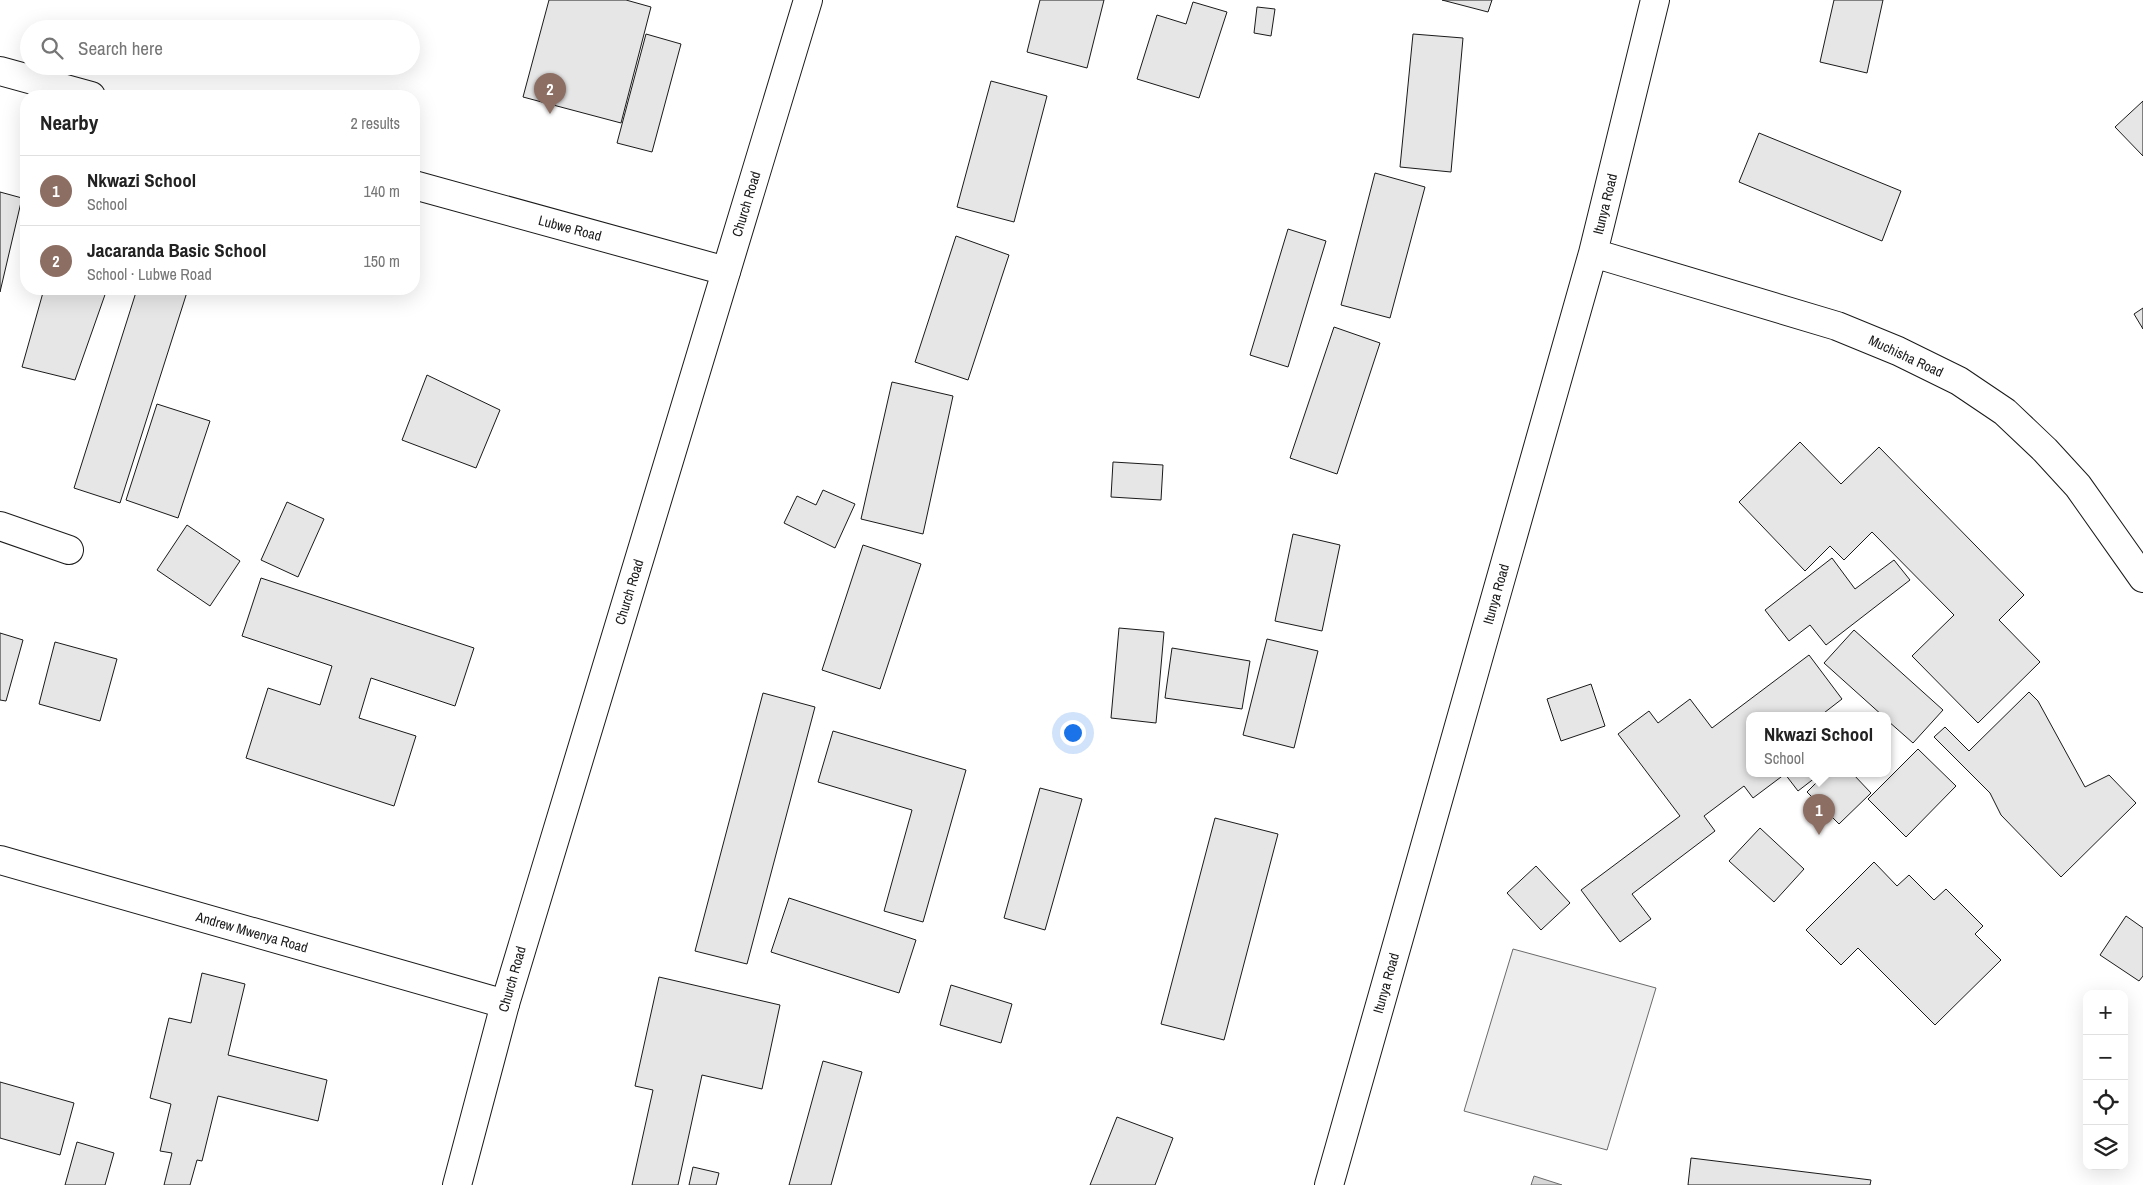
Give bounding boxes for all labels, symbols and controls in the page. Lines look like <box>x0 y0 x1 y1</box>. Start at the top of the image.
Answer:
search box <box>20 20 420 75</box>
icon: search <box>38 34 66 62</box>
text: Search here <box>78 35 163 61</box>
pin: 2 <box>534 73 566 114</box>
text: Nearby <box>40 108 98 137</box>
text: 2 results <box>350 112 400 134</box>
text: Nkwazi School <box>87 167 196 193</box>
street label: Church Road <box>728 169 764 239</box>
street label: Itunya Road <box>1589 172 1621 236</box>
text: 1 <box>52 180 60 202</box>
text: 140 m <box>364 180 400 202</box>
text: School <box>87 193 127 215</box>
street label: Lubwe Road <box>537 211 603 245</box>
text: Jacaranda Basic School <box>87 237 266 263</box>
text: 2 <box>52 250 60 272</box>
text: 150 m <box>364 250 400 272</box>
text: School · Lubwe Road <box>87 263 212 285</box>
street label: Muchisha Road <box>1866 331 1946 381</box>
street label: Church Road <box>611 557 647 627</box>
street label: Itunya Road <box>1479 562 1513 626</box>
popup <box>1746 712 1891 777</box>
your location <box>1060 720 1086 746</box>
text: Nkwazi School <box>1764 721 1873 747</box>
text: School <box>1764 747 1804 769</box>
pin: 1 <box>1803 794 1835 835</box>
street label: Andrew Mwenya Road <box>193 907 310 957</box>
street label: Church Road <box>494 944 530 1014</box>
street label: Itunya Road <box>1369 951 1403 1015</box>
map controls <box>2083 990 2128 1170</box>
button: + <box>2083 990 2128 1035</box>
button: − <box>2083 1035 2128 1080</box>
button: locate <box>2083 1080 2128 1125</box>
button: layers <box>2083 1125 2128 1170</box>

